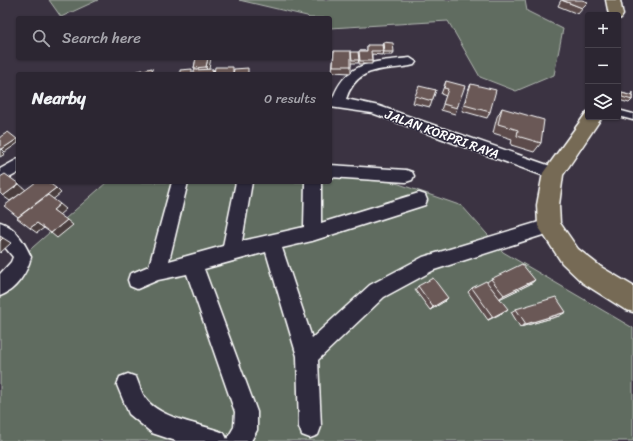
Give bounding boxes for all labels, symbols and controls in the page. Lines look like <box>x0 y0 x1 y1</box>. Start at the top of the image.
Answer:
map controls <box>585 12 621 120</box>
button: + <box>585 12 621 48</box>
search box <box>16 16 332 60</box>
text: Search here <box>62 25 141 51</box>
icon: search <box>30 27 52 49</box>
button: − <box>585 48 621 84</box>
text: Nearby <box>32 83 86 113</box>
button: layers <box>585 84 621 120</box>
text: 0 results <box>264 87 316 110</box>
street label: JALAN KORPRI RAYA <box>381 102 502 165</box>

